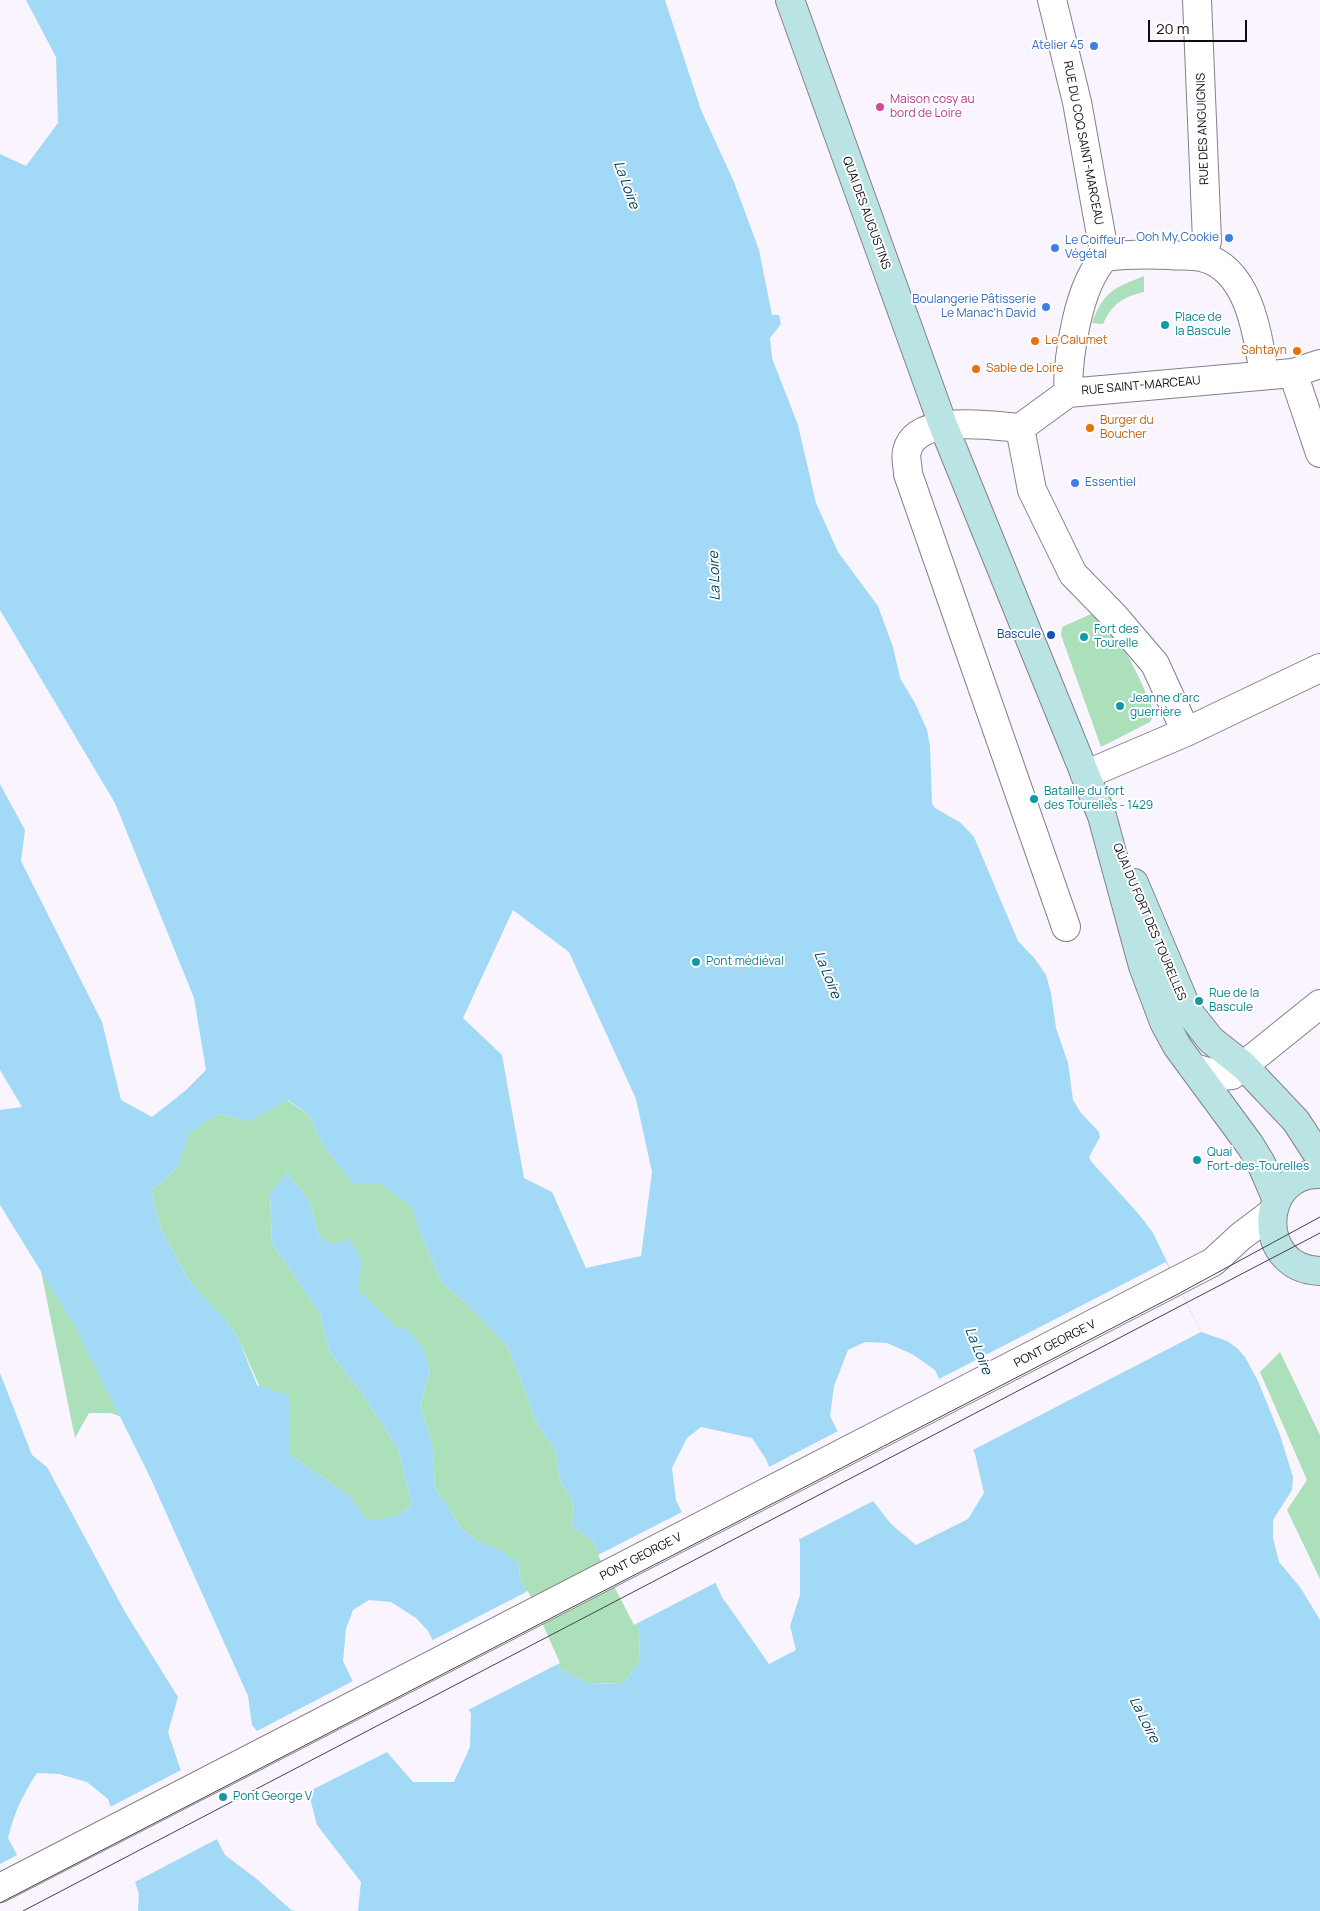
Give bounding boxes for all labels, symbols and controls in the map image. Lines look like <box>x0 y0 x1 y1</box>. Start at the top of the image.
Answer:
scale bar <box>1150 10 1249 42</box>
text: 20 m <box>1156 18 1189 39</box>
place label: Atelier 45 <box>1032 39 1084 53</box>
marker: Atelier 45 <box>1088 40 1100 52</box>
street label: RUE DU COQ SAINT-MARCEAU <box>1060 60 1106 226</box>
street label: RUE DES ANGUIGNIS <box>1194 73 1212 185</box>
place label: Maison cosy au bord de Loire <box>890 93 975 121</box>
marker: Maison cosy au bord de Loire <box>874 101 886 113</box>
street label: QUAI DES AUGUSTINS <box>839 155 893 271</box>
water label: La Loire <box>610 159 642 211</box>
place label: Ooh My Cookie <box>1136 231 1219 245</box>
marker: Ooh My Cookie <box>1223 232 1235 244</box>
place label: Le Coiffeur Végétal <box>1065 234 1125 262</box>
marker: Le Coiffeur Végétal <box>1049 242 1061 254</box>
place label: Boulangerie Pâtisserie Le Manac'h David <box>912 293 1036 321</box>
marker: Boulangerie Pâtisserie Le Manac'h David <box>1040 301 1052 313</box>
place label: Place de la Bascule <box>1175 311 1231 339</box>
marker: Place de la Bascule <box>1159 319 1171 331</box>
place label: Le Calumet <box>1045 334 1108 348</box>
marker: Le Calumet <box>1029 335 1041 347</box>
place label: Sahtayn <box>1241 344 1287 358</box>
marker: Sahtayn <box>1291 345 1303 357</box>
place label: Sable de Loire <box>986 362 1063 376</box>
marker: Sable de Loire <box>970 363 982 375</box>
street label: RUE SAINT-MARCEAU <box>1081 374 1201 398</box>
place label: Burger du Boucher <box>1100 414 1154 442</box>
marker: Burger du Boucher <box>1084 422 1096 434</box>
place label: Essentiel <box>1085 476 1136 490</box>
marker: Essentiel <box>1069 477 1081 489</box>
water label: La Loire <box>706 551 724 601</box>
place label: Fort des Tourelle <box>1094 623 1139 651</box>
place label: Bascule <box>997 628 1041 642</box>
marker: Bascule <box>1045 629 1057 641</box>
marker: Fort des Tourelle <box>1078 631 1090 643</box>
place label: Jeanne d'arc guerrière <box>1130 692 1200 720</box>
marker: Jeanne d'arc guerrière <box>1114 700 1126 712</box>
place label: Bataille du fort des Tourelles - 1429 <box>1044 785 1153 813</box>
marker: Bataille du fort des Tourelles - 1429 <box>1028 793 1040 805</box>
street label: QUAI DU FORT DES TOURELLES <box>1109 841 1189 1003</box>
water label: La Loire <box>810 949 844 1001</box>
place label: Pont médiéval <box>706 955 784 969</box>
marker: Pont médiéval <box>690 956 702 968</box>
place label: Rue de la Bascule <box>1209 987 1259 1015</box>
marker: Rue de la Bascule <box>1193 995 1205 1007</box>
place label: Quai Fort-des-Tourelles <box>1207 1146 1309 1174</box>
marker: Quai Fort-des-Tourelles <box>1191 1154 1203 1166</box>
street label: PONT GEORGE V <box>1012 1317 1098 1371</box>
water label: La Loire <box>961 1325 995 1377</box>
street label: PONT GEORGE V <box>598 1530 684 1584</box>
water label: La Loire <box>1125 1694 1163 1746</box>
place label: Pont George V <box>233 1790 312 1804</box>
marker: Pont George V <box>217 1791 229 1803</box>

